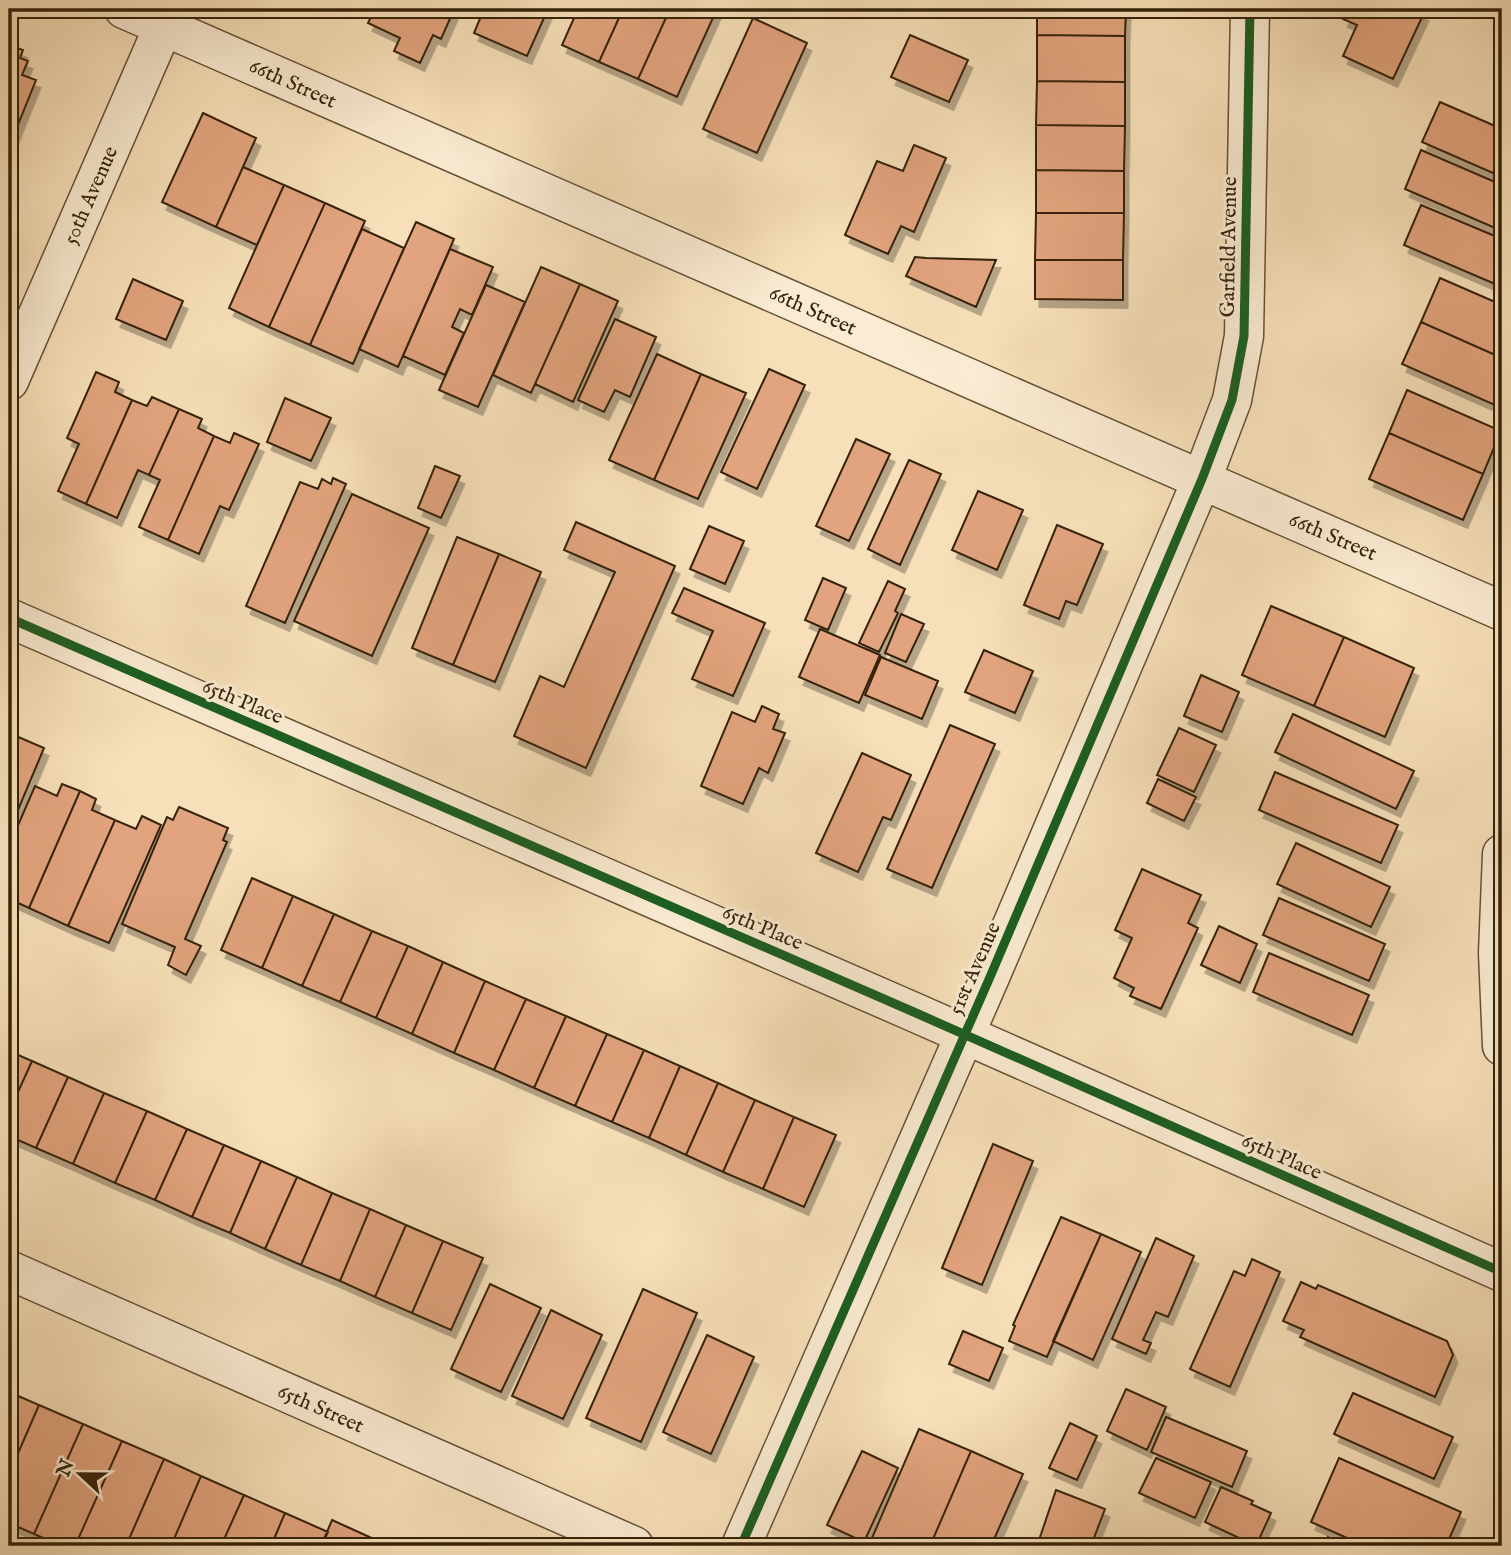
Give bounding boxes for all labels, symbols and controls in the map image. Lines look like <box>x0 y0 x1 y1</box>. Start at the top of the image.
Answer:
street label: 66th Street <box>244 53 340 116</box>
street label: 50th Avenue <box>58 142 125 249</box>
street label: Garfield Avenue <box>1215 176 1244 318</box>
street label: 66th Street <box>764 280 860 343</box>
street label: 66th Street <box>1284 507 1380 568</box>
street label: 65th Place <box>198 673 287 732</box>
street label: 65th Place <box>718 899 807 958</box>
street label: 51st Avenue <box>943 918 1008 1019</box>
street label: 65th Place <box>1237 1128 1326 1187</box>
street label: 65th Street <box>273 1378 368 1440</box>
north arrow <box>46 1440 116 1510</box>
text: N <box>52 1456 81 1481</box>

